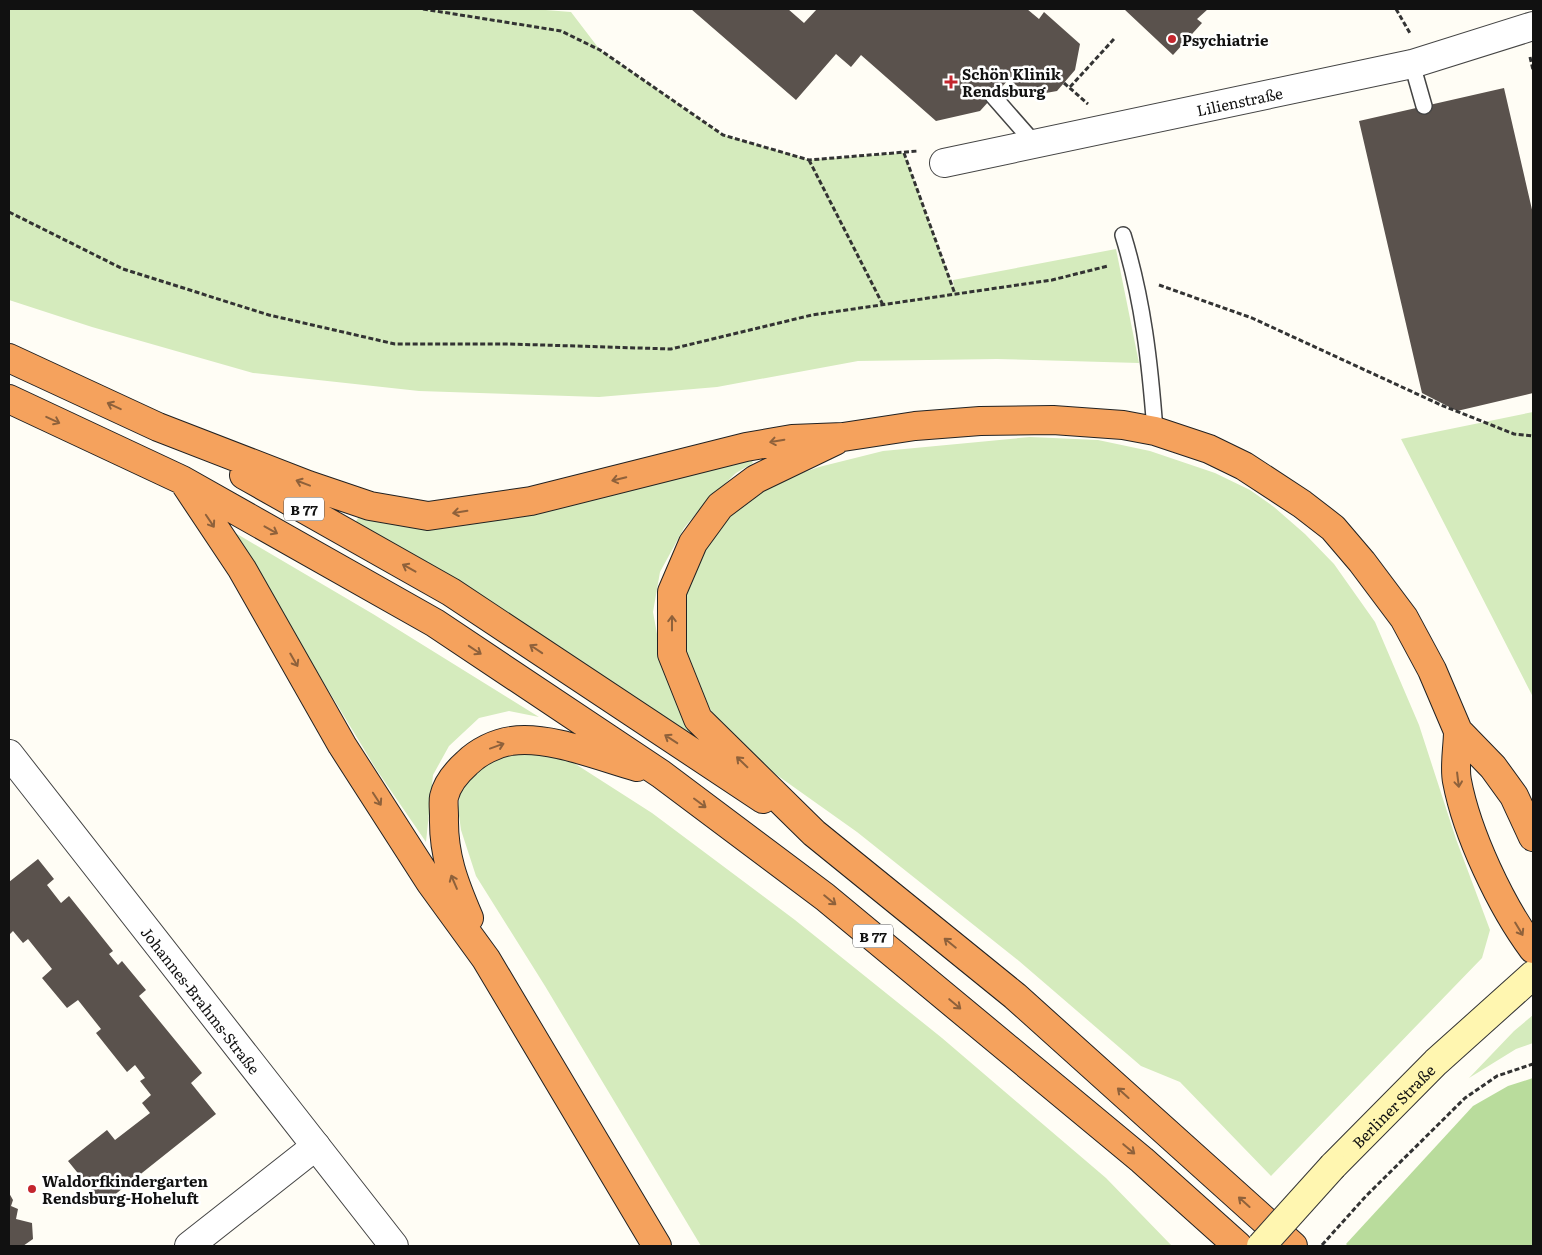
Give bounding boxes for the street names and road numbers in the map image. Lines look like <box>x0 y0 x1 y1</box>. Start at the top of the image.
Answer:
street label: Lilienstraße <box>1194 80 1285 121</box>
road number: B 77 <box>284 498 324 520</box>
street label: Johannes-Brahms-Straße <box>136 921 267 1079</box>
road number: B 77 <box>853 924 893 948</box>
street label: Berliner Straße <box>1346 1058 1440 1153</box>

